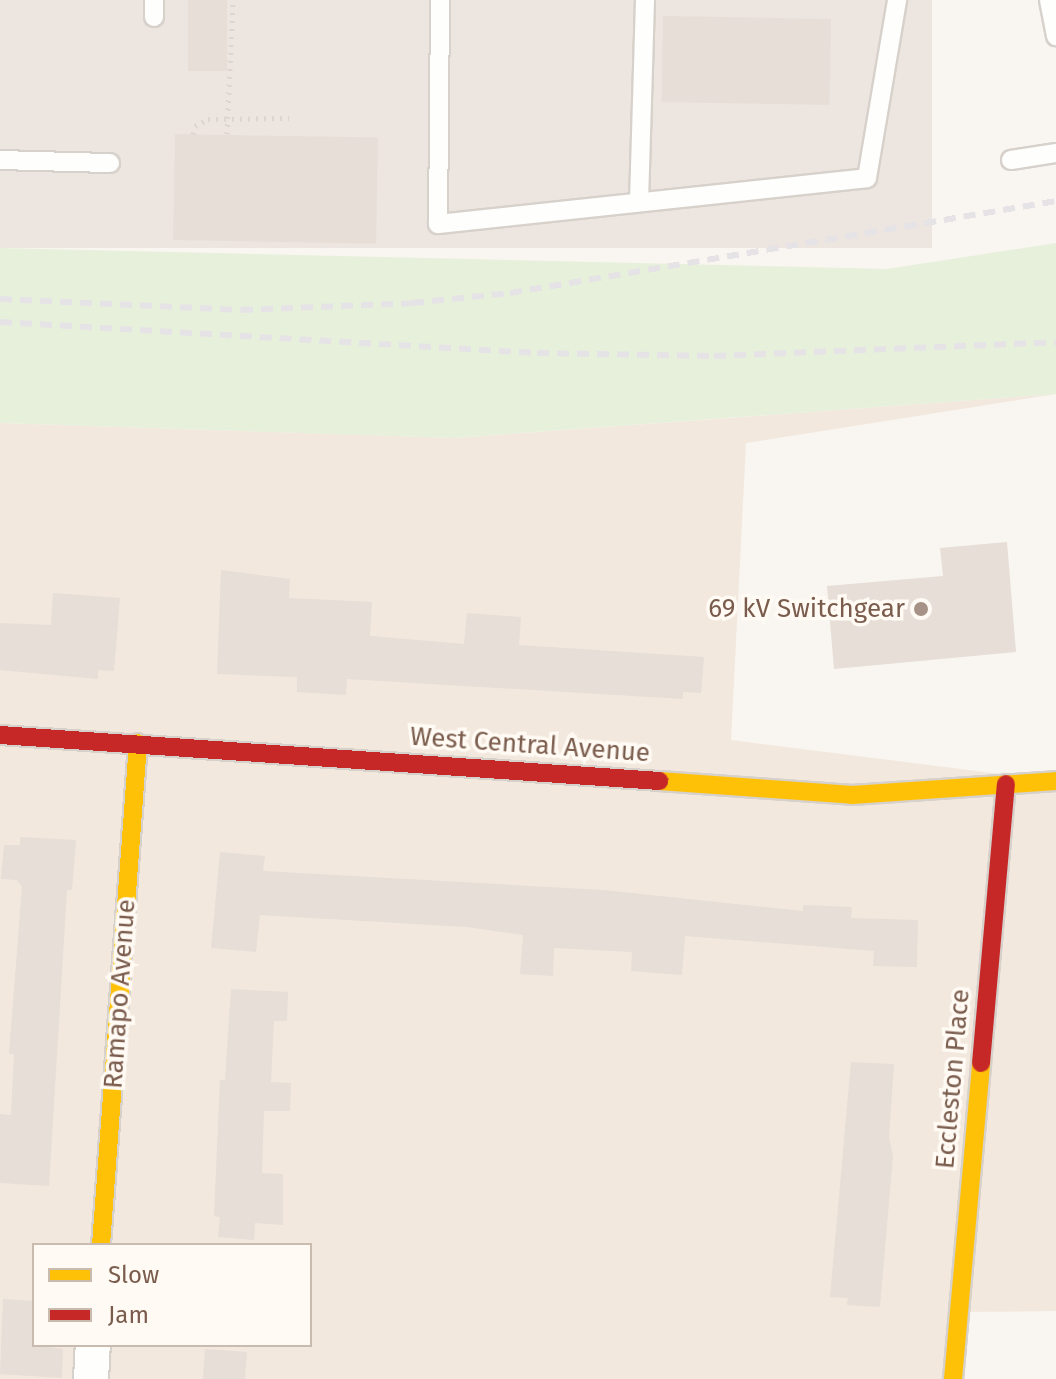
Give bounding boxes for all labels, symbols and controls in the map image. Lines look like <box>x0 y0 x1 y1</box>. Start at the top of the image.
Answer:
place label: 69 kV Switchgear <box>708 593 905 625</box>
marker: 69 kV Switchgear <box>912 600 930 618</box>
street label: West Central Avenue <box>409 721 651 769</box>
street label: Ramapo Avenue <box>98 898 142 1090</box>
street label: Eccleston Place <box>930 988 976 1170</box>
legend <box>32 1243 312 1347</box>
text: Slow <box>108 1261 159 1289</box>
text: Jam <box>108 1301 149 1329</box>

